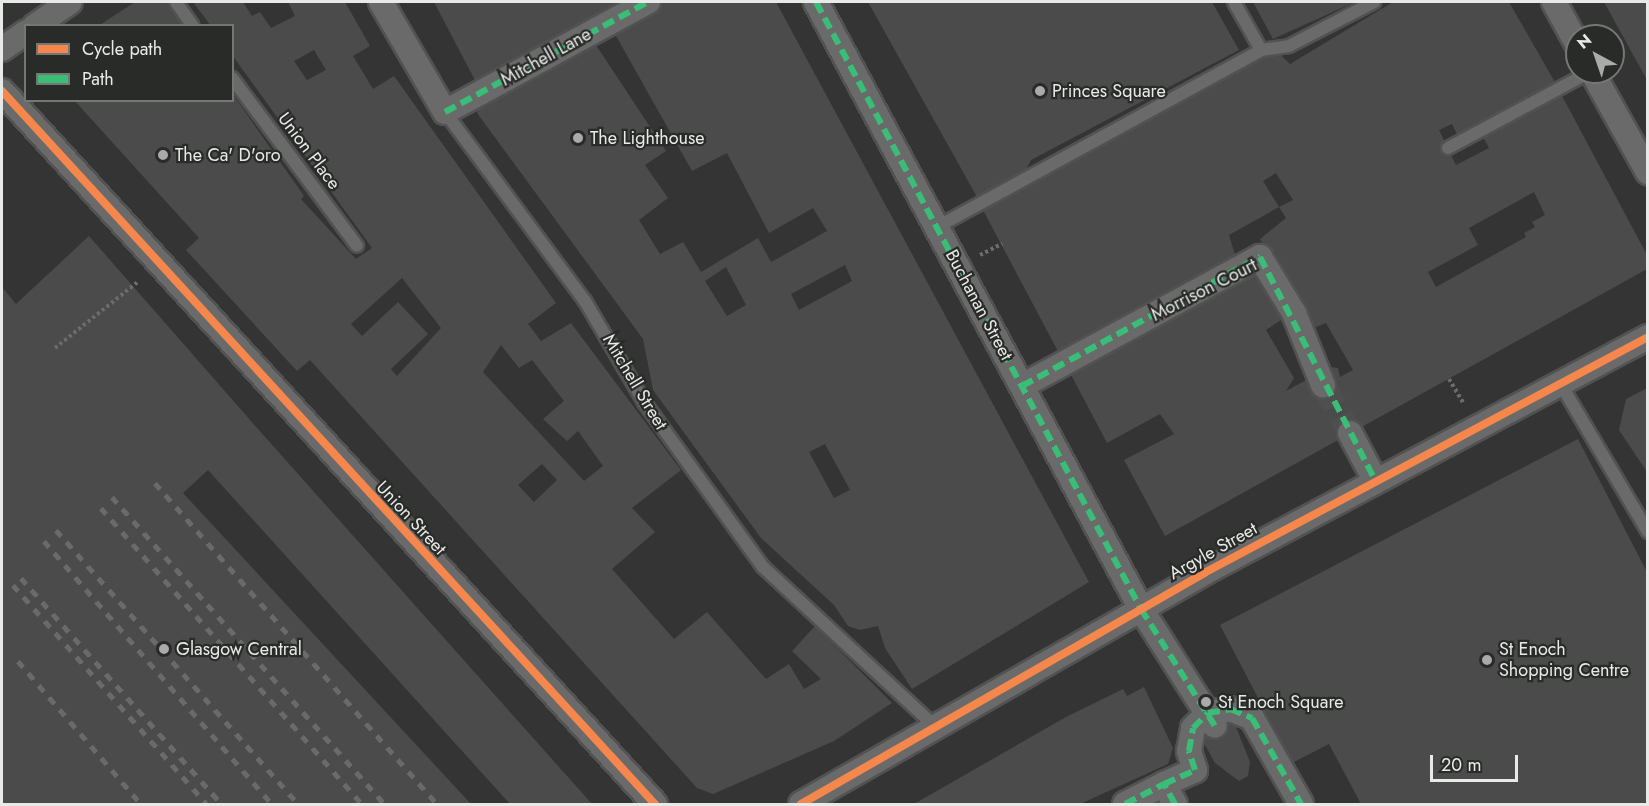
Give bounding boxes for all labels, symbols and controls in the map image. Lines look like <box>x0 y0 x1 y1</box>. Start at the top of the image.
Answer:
street label: Mitchell Lane <box>497 23 595 91</box>
legend <box>24 24 234 102</box>
north arrow <box>1565 24 1625 84</box>
text: N <box>1572 28 1597 54</box>
text: Cycle path <box>82 36 162 62</box>
text: Path <box>82 66 114 92</box>
place label: Princes Square <box>1052 80 1166 102</box>
marker: Princes Square <box>1033 84 1047 98</box>
street label: Union Place <box>273 108 345 194</box>
place label: The Lighthouse <box>590 127 705 149</box>
marker: The Lighthouse <box>571 131 585 145</box>
place label: The Ca' D'oro <box>175 144 280 166</box>
marker: The Ca' D'oro <box>156 148 170 162</box>
street label: Buchanan Street <box>941 246 1017 364</box>
street label: Morrison Court <box>1148 254 1260 326</box>
street label: Mitchell Street <box>598 330 672 434</box>
street label: Union Street <box>371 477 451 559</box>
street label: Argyle Street <box>1165 518 1261 584</box>
place label: Glasgow Central <box>176 638 302 660</box>
place label: St Enoch Shopping Centre <box>1499 639 1629 682</box>
marker: Glasgow Central <box>157 642 171 656</box>
marker: St Enoch Shopping Centre <box>1480 653 1494 667</box>
place label: St Enoch Square <box>1218 691 1344 713</box>
marker: St Enoch Square <box>1199 695 1213 709</box>
scale bar <box>1433 743 1522 781</box>
text: 20 m <box>1441 752 1481 778</box>

